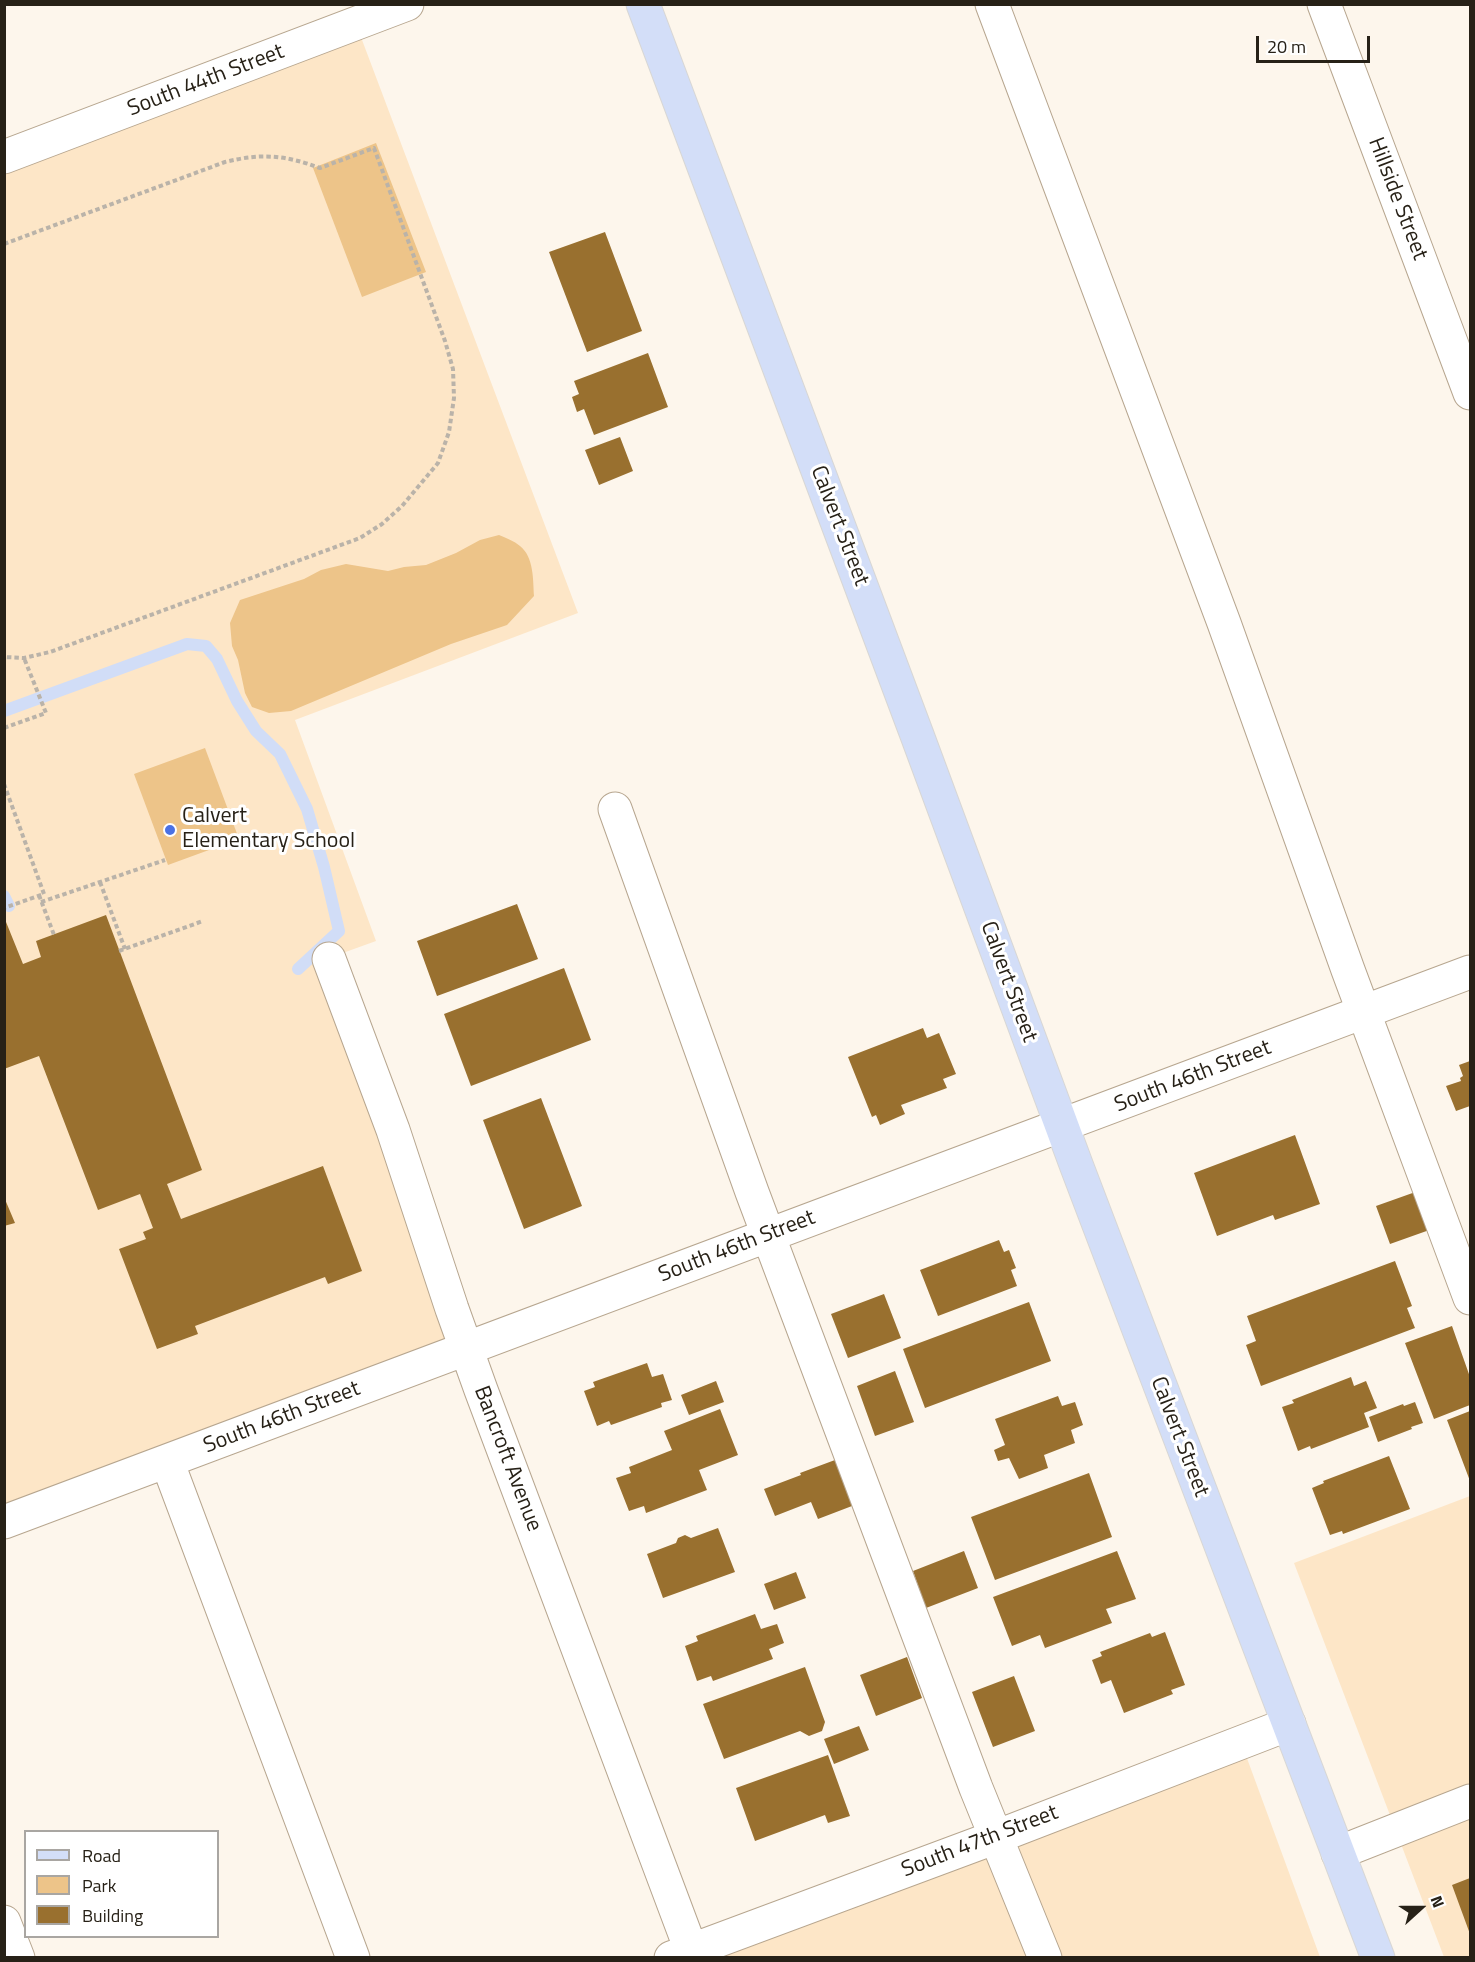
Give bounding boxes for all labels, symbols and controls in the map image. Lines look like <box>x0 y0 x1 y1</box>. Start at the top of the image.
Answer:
scale bar <box>1259 24 1373 62</box>
text: 20 m <box>1267 33 1306 60</box>
street label: South 44th Street <box>124 39 288 123</box>
street label: Hillside Street <box>1362 134 1432 264</box>
street label: Calvert Street <box>804 462 874 590</box>
place label: Calvert Elementary School <box>182 804 355 855</box>
marker: Calvert Elementary School <box>163 823 177 837</box>
street label: Calvert Street <box>974 918 1042 1046</box>
street label: South 46th Street <box>1111 1035 1275 1119</box>
street label: South 46th Street <box>655 1205 819 1289</box>
street label: Calvert Street <box>1144 1373 1214 1501</box>
street label: South 46th Street <box>200 1376 364 1460</box>
street label: Bancroft Avenue <box>467 1383 547 1535</box>
street label: South 47th Street <box>898 1800 1062 1884</box>
legend <box>24 1830 219 1938</box>
text: Road <box>82 1842 121 1869</box>
text: Park <box>82 1872 116 1899</box>
north arrow <box>1391 1878 1451 1938</box>
text: N <box>1425 1892 1451 1911</box>
text: Building <box>82 1902 143 1929</box>

